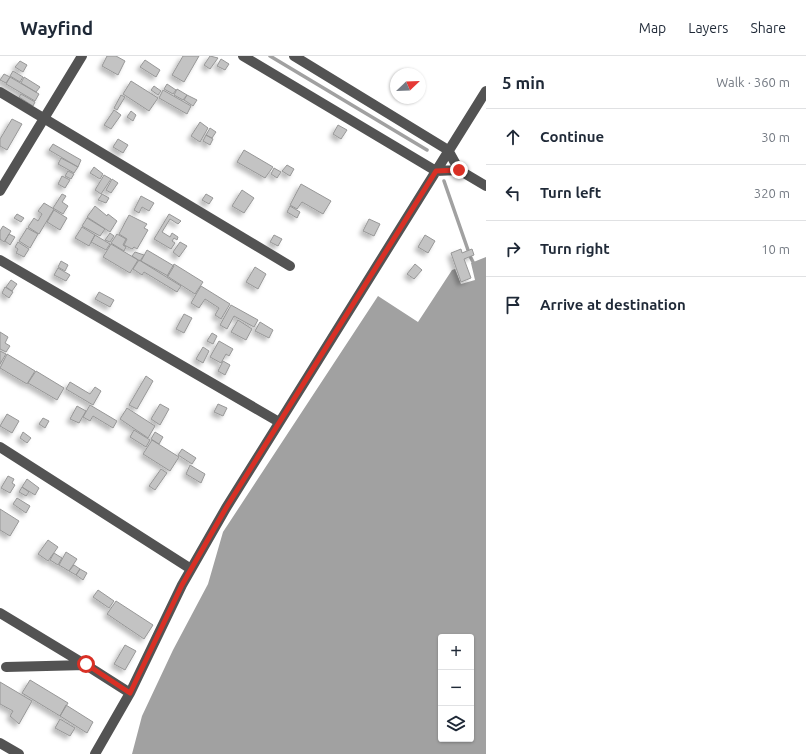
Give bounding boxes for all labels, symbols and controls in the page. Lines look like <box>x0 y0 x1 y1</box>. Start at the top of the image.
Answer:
text: Wayfind <box>20 17 93 39</box>
text: Map <box>639 20 666 36</box>
text: Layers <box>688 20 728 36</box>
text: Share <box>750 20 786 36</box>
north arrow <box>390 68 426 104</box>
text: 5 min <box>502 73 545 92</box>
text: Walk · 360 m <box>716 75 790 89</box>
icon: ahead <box>502 126 524 148</box>
text: Continue <box>540 128 604 145</box>
text: 30 m <box>761 130 790 144</box>
route end <box>450 161 468 179</box>
icon: left <box>502 182 524 204</box>
text: Turn left <box>540 184 601 201</box>
text: 320 m <box>754 186 790 200</box>
icon: right <box>502 238 524 260</box>
text: Turn right <box>540 240 610 257</box>
text: 10 m <box>761 242 790 256</box>
icon: arrive <box>502 294 524 316</box>
text: Arrive at destination <box>540 296 686 313</box>
map controls <box>438 634 474 742</box>
button: + <box>438 634 474 670</box>
route start <box>77 655 95 673</box>
button: − <box>438 670 474 706</box>
button: layers <box>438 706 474 742</box>

